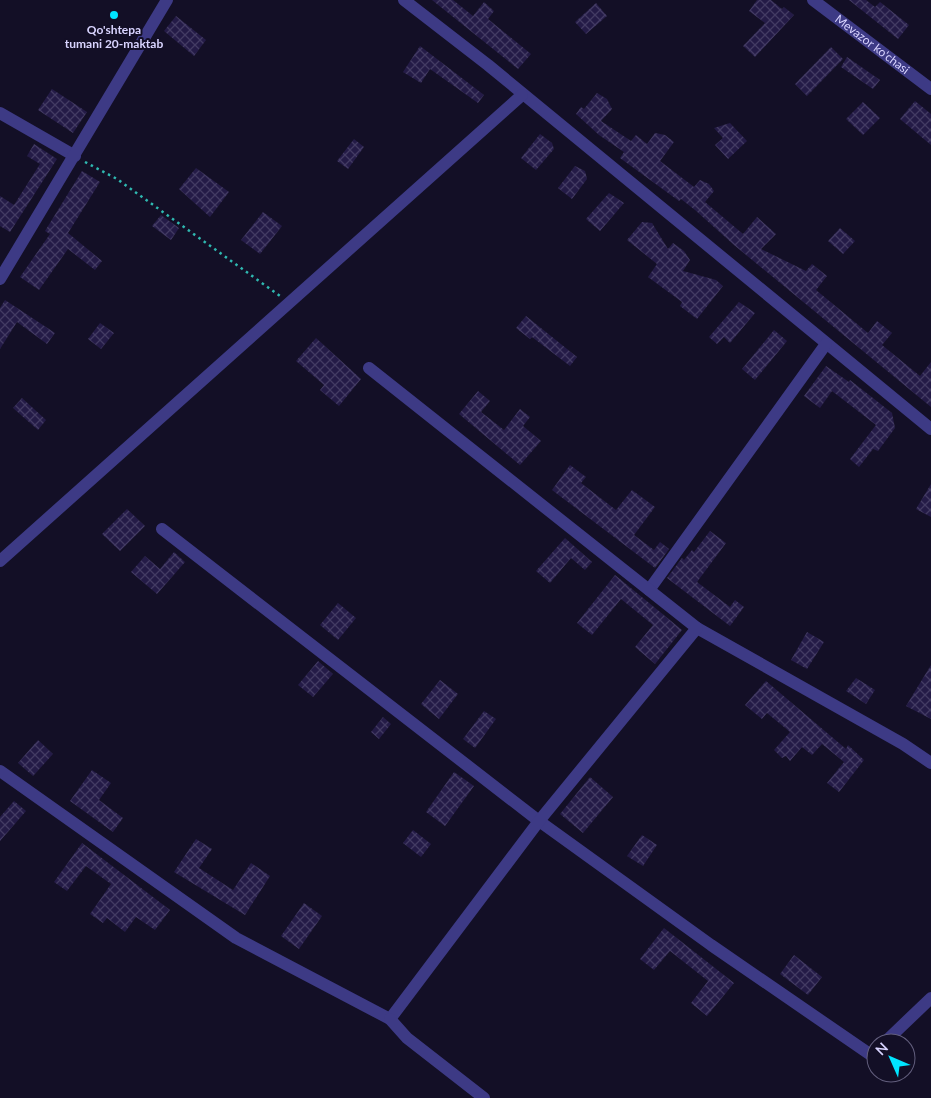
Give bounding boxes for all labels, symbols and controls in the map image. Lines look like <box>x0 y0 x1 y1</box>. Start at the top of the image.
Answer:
marker: Qo'shtepa tumani 20-maktab <box>108 9 120 21</box>
street label: Mevazor ko'chasi <box>832 11 913 77</box>
place label: Qo'shtepa tumani 20-maktab <box>65 22 163 51</box>
north arrow <box>866 1033 916 1083</box>
text: N <box>872 1039 891 1058</box>

